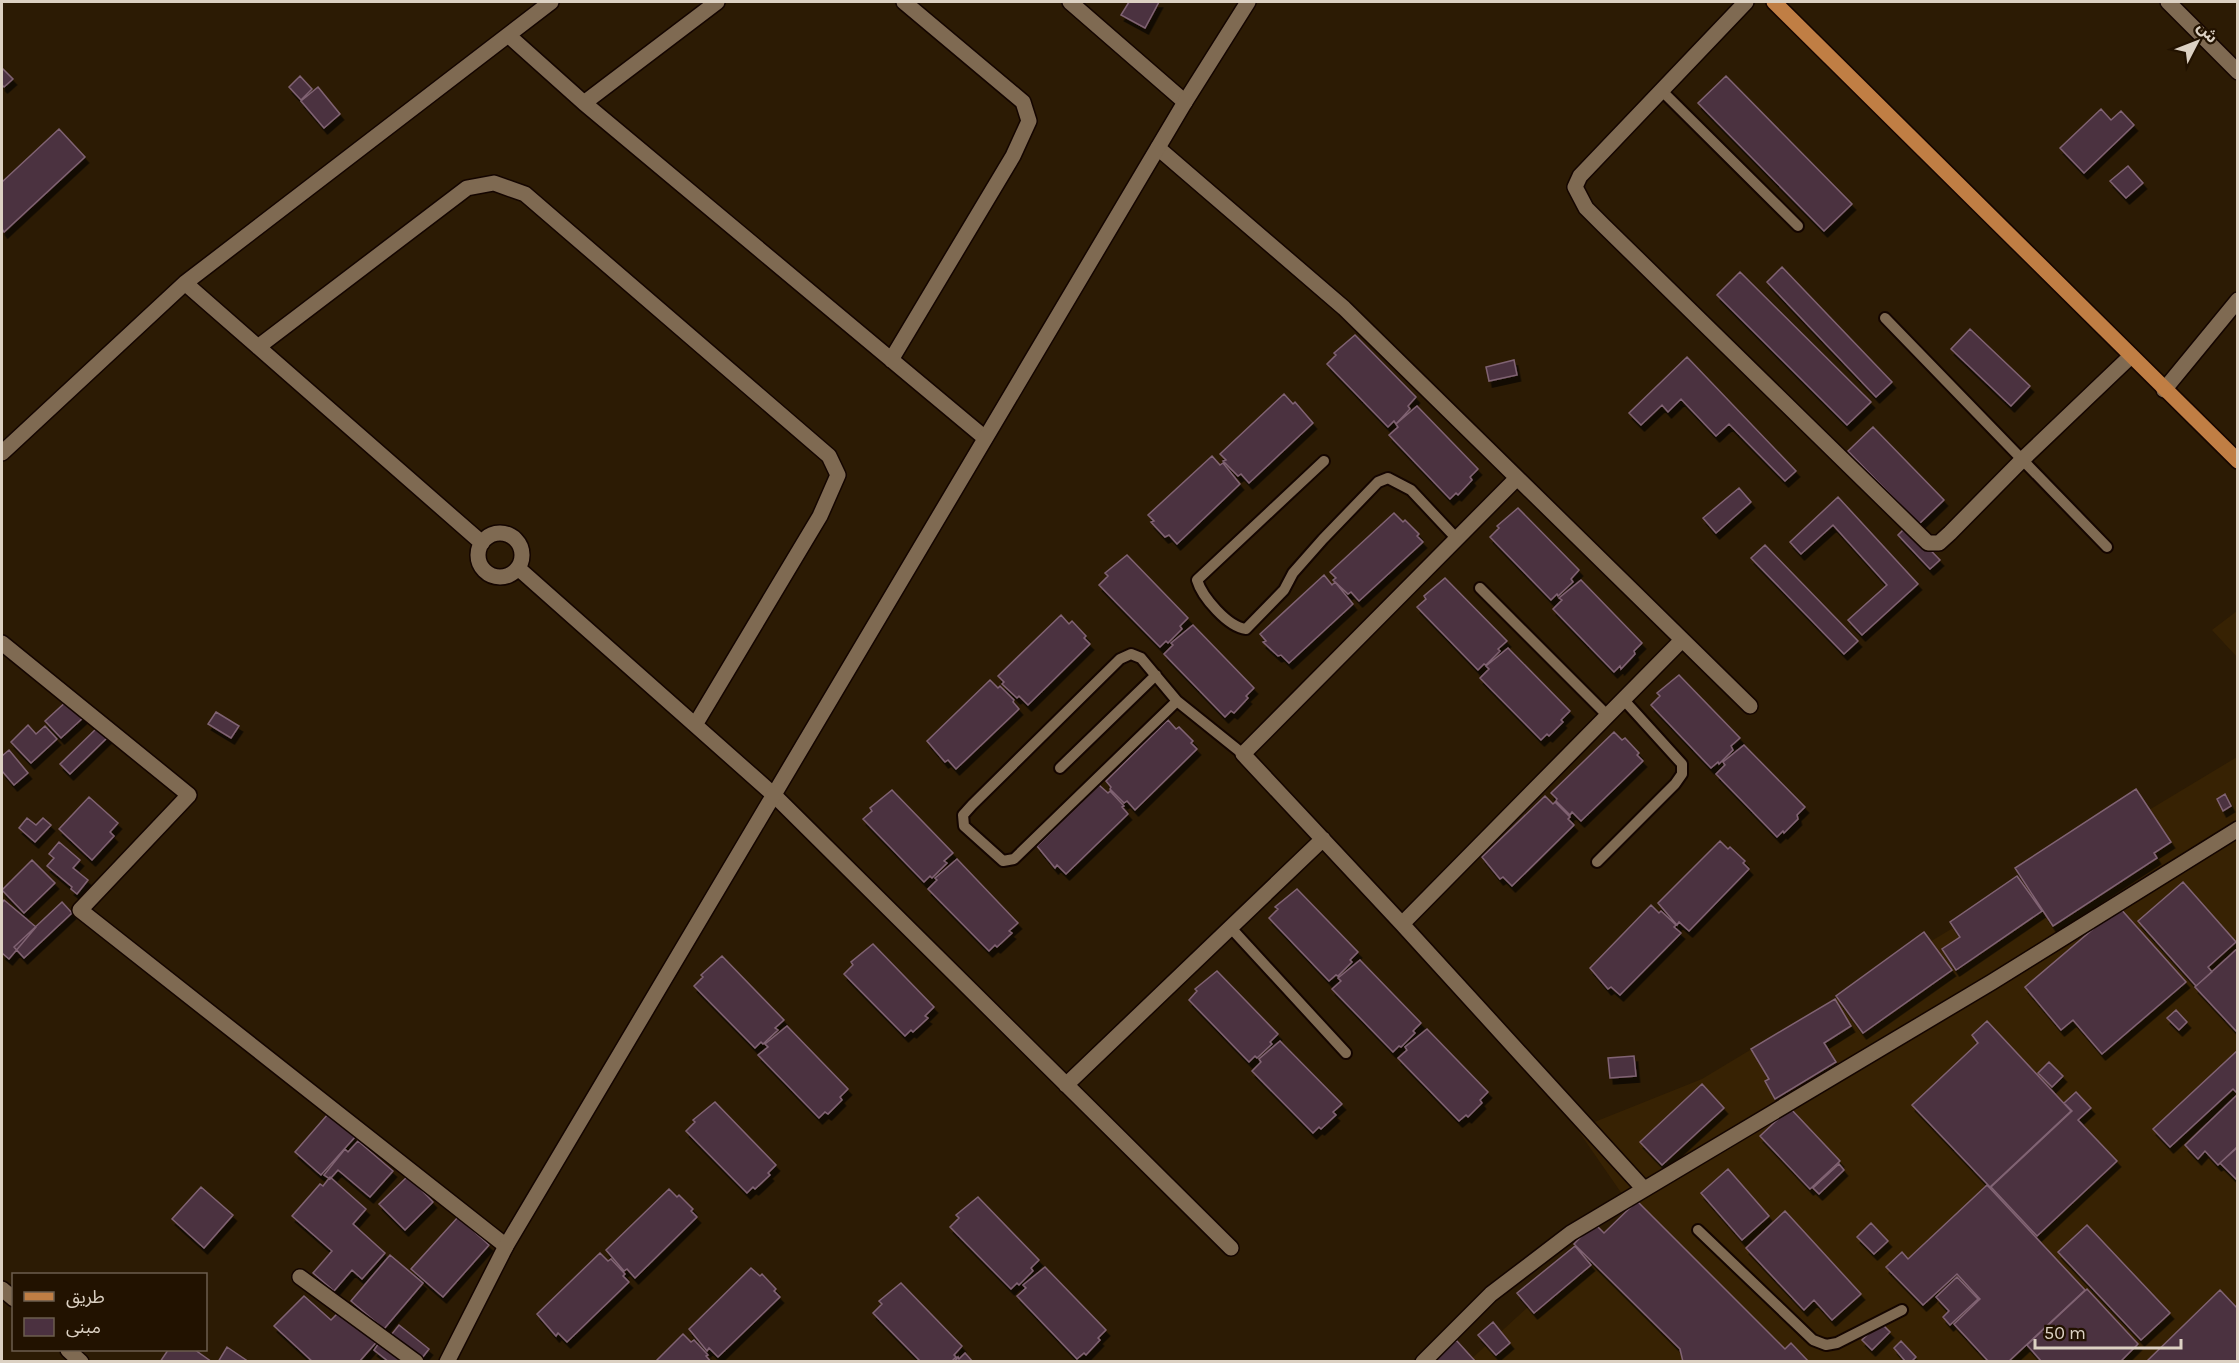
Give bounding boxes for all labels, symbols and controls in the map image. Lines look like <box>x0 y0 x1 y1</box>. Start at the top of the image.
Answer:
north arrow <box>2167 12 2227 72</box>
text: ش <box>2193 18 2222 47</box>
legend <box>12 1273 207 1351</box>
text: طريق <box>66 1286 105 1308</box>
scale bar <box>2035 1312 2180 1350</box>
text: مبنى <box>66 1316 101 1338</box>
text: 50 m <box>2044 1322 2086 1344</box>

